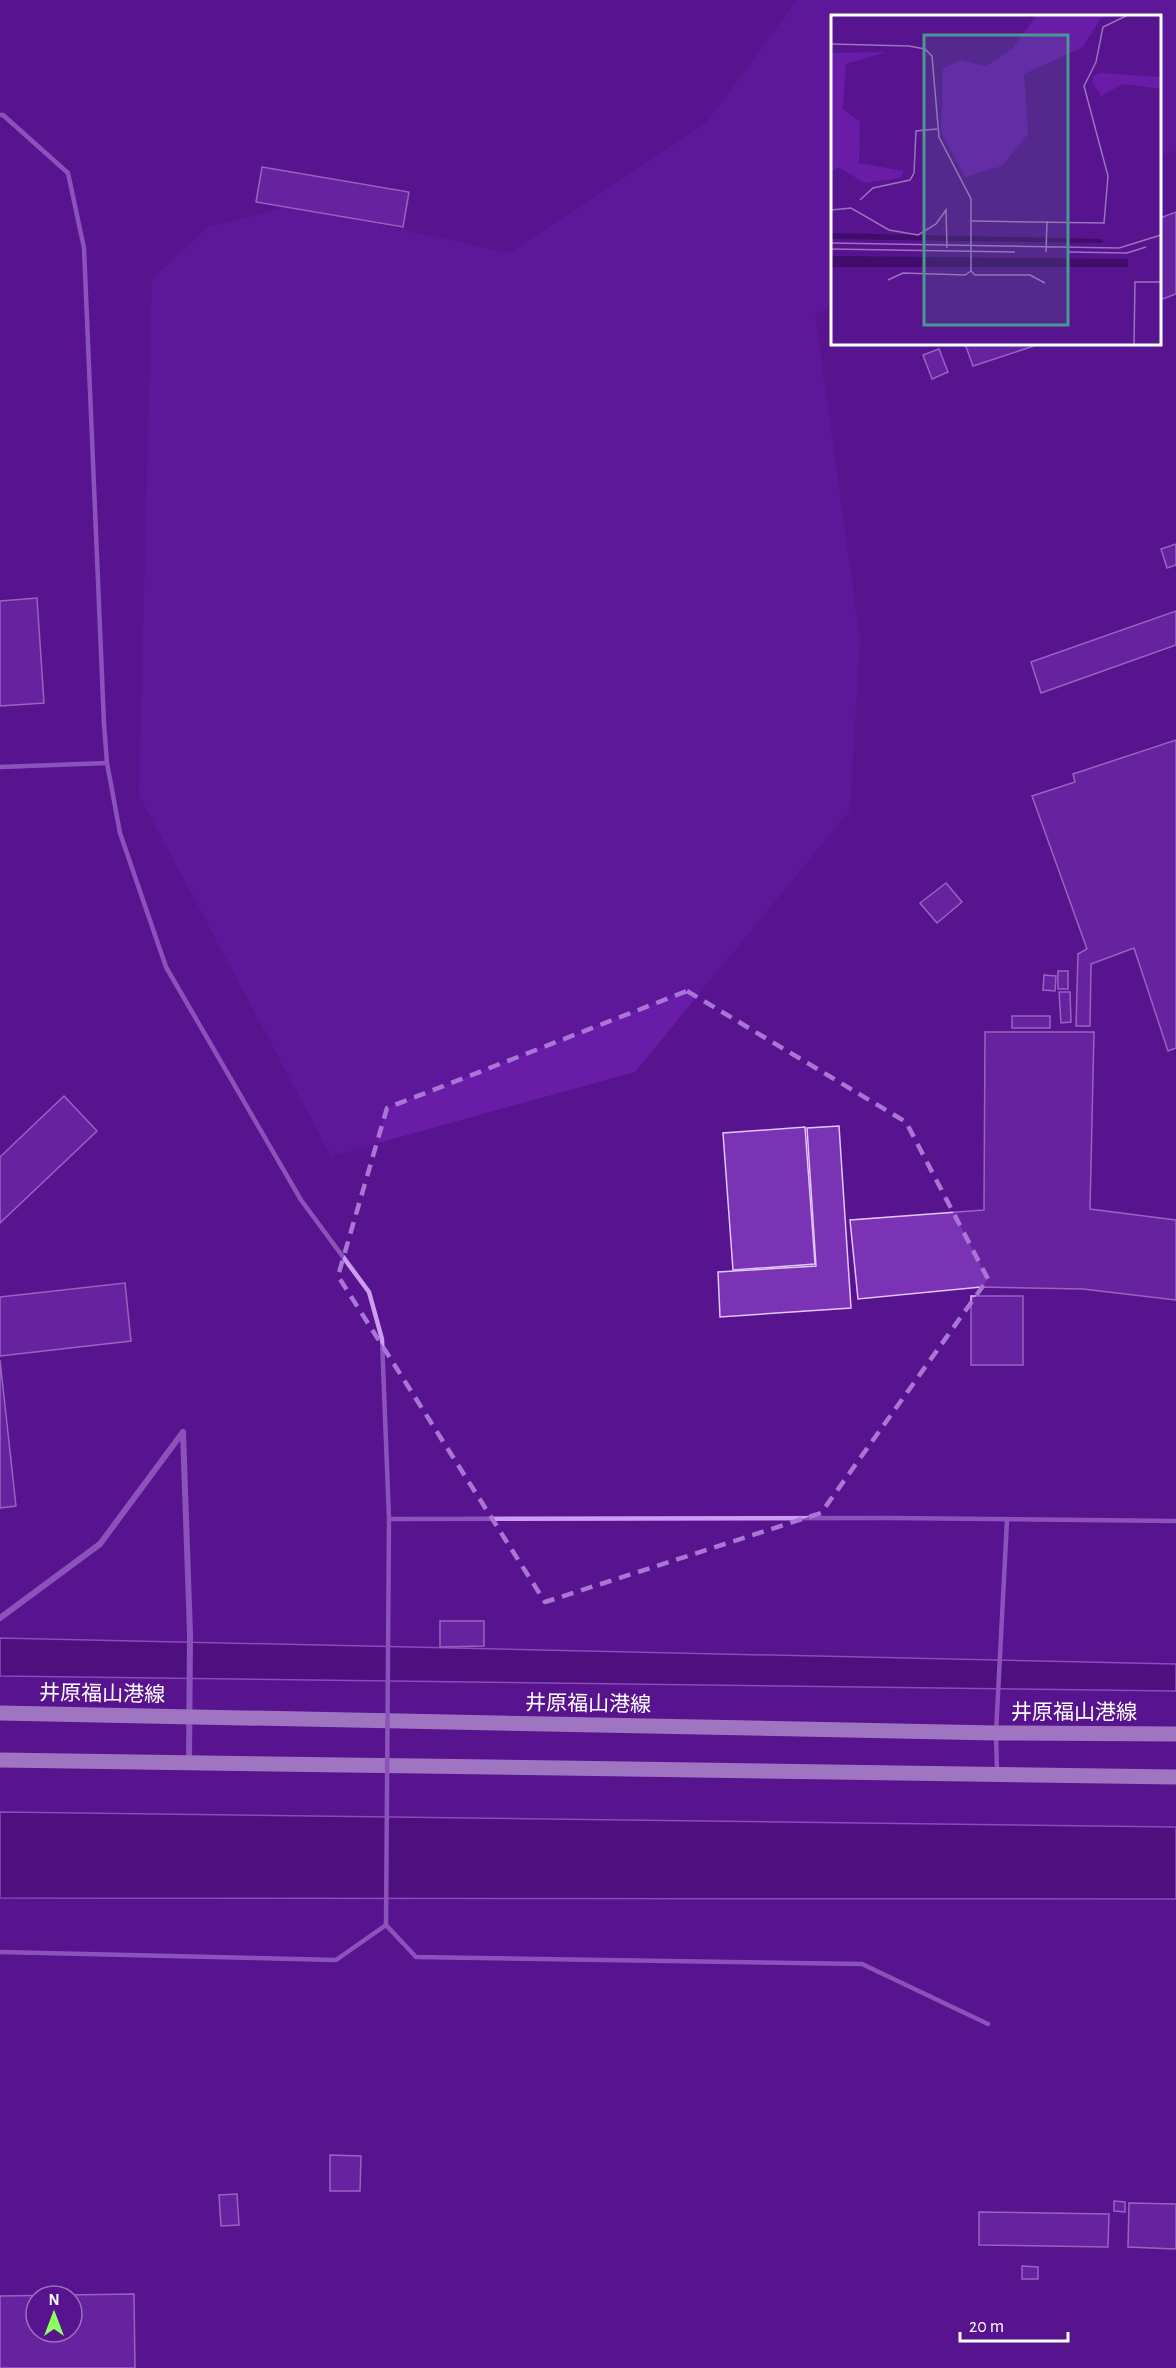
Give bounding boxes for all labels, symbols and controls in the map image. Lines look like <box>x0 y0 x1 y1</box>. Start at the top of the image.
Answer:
inset map <box>831 15 1161 345</box>
street label: 井原福山港線 <box>39 1681 165 1706</box>
street label: 井原福山港線 <box>525 1691 651 1716</box>
street label: 井原福山港線 <box>1011 1701 1137 1723</box>
north arrow <box>24 2284 84 2344</box>
text: N <box>48 2292 60 2308</box>
scale bar <box>960 2305 1068 2343</box>
text: 20 m <box>969 2318 1004 2336</box>

